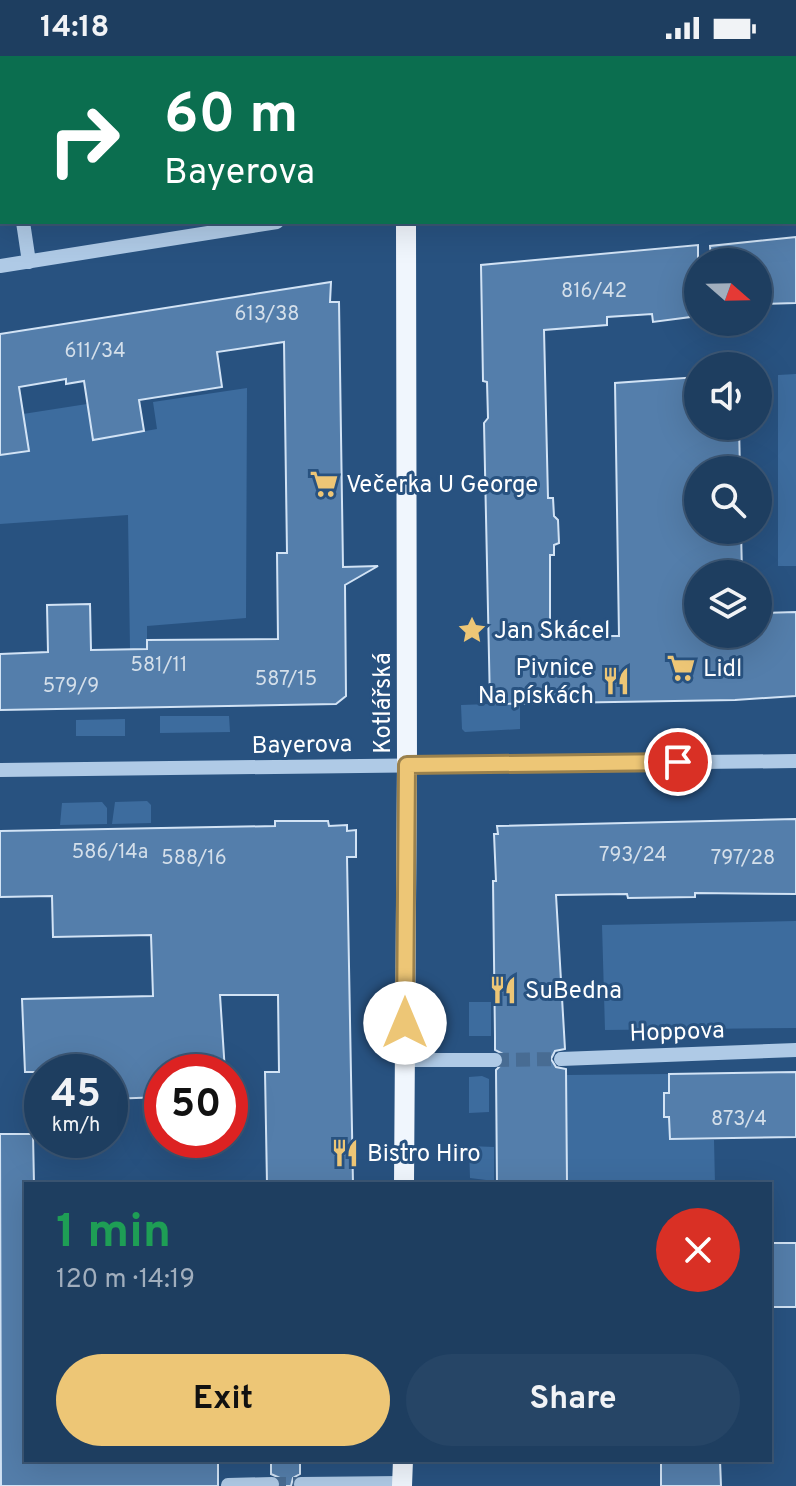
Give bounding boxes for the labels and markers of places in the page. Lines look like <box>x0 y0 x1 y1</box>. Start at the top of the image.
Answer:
supermarket icon: Večerka U George <box>309 469 339 499</box>
place label: Večerka U George <box>346 471 538 501</box>
place icon: Jan Skácel <box>457 615 487 645</box>
place label: Jan Skácel <box>494 617 610 647</box>
supermarket icon: Lidl <box>666 653 696 683</box>
place label: Pivnice Na pískách <box>478 654 594 712</box>
place label: Lidl <box>703 655 742 685</box>
restaurant icon: Pivnice Na pískách <box>601 666 631 696</box>
pin <box>644 728 712 796</box>
restaurant icon: SuBedna <box>488 975 518 1005</box>
place label: SuBedna <box>525 977 622 1007</box>
restaurant icon: Bistro Hiro <box>330 1138 360 1168</box>
place label: Bistro Hiro <box>367 1140 481 1170</box>

